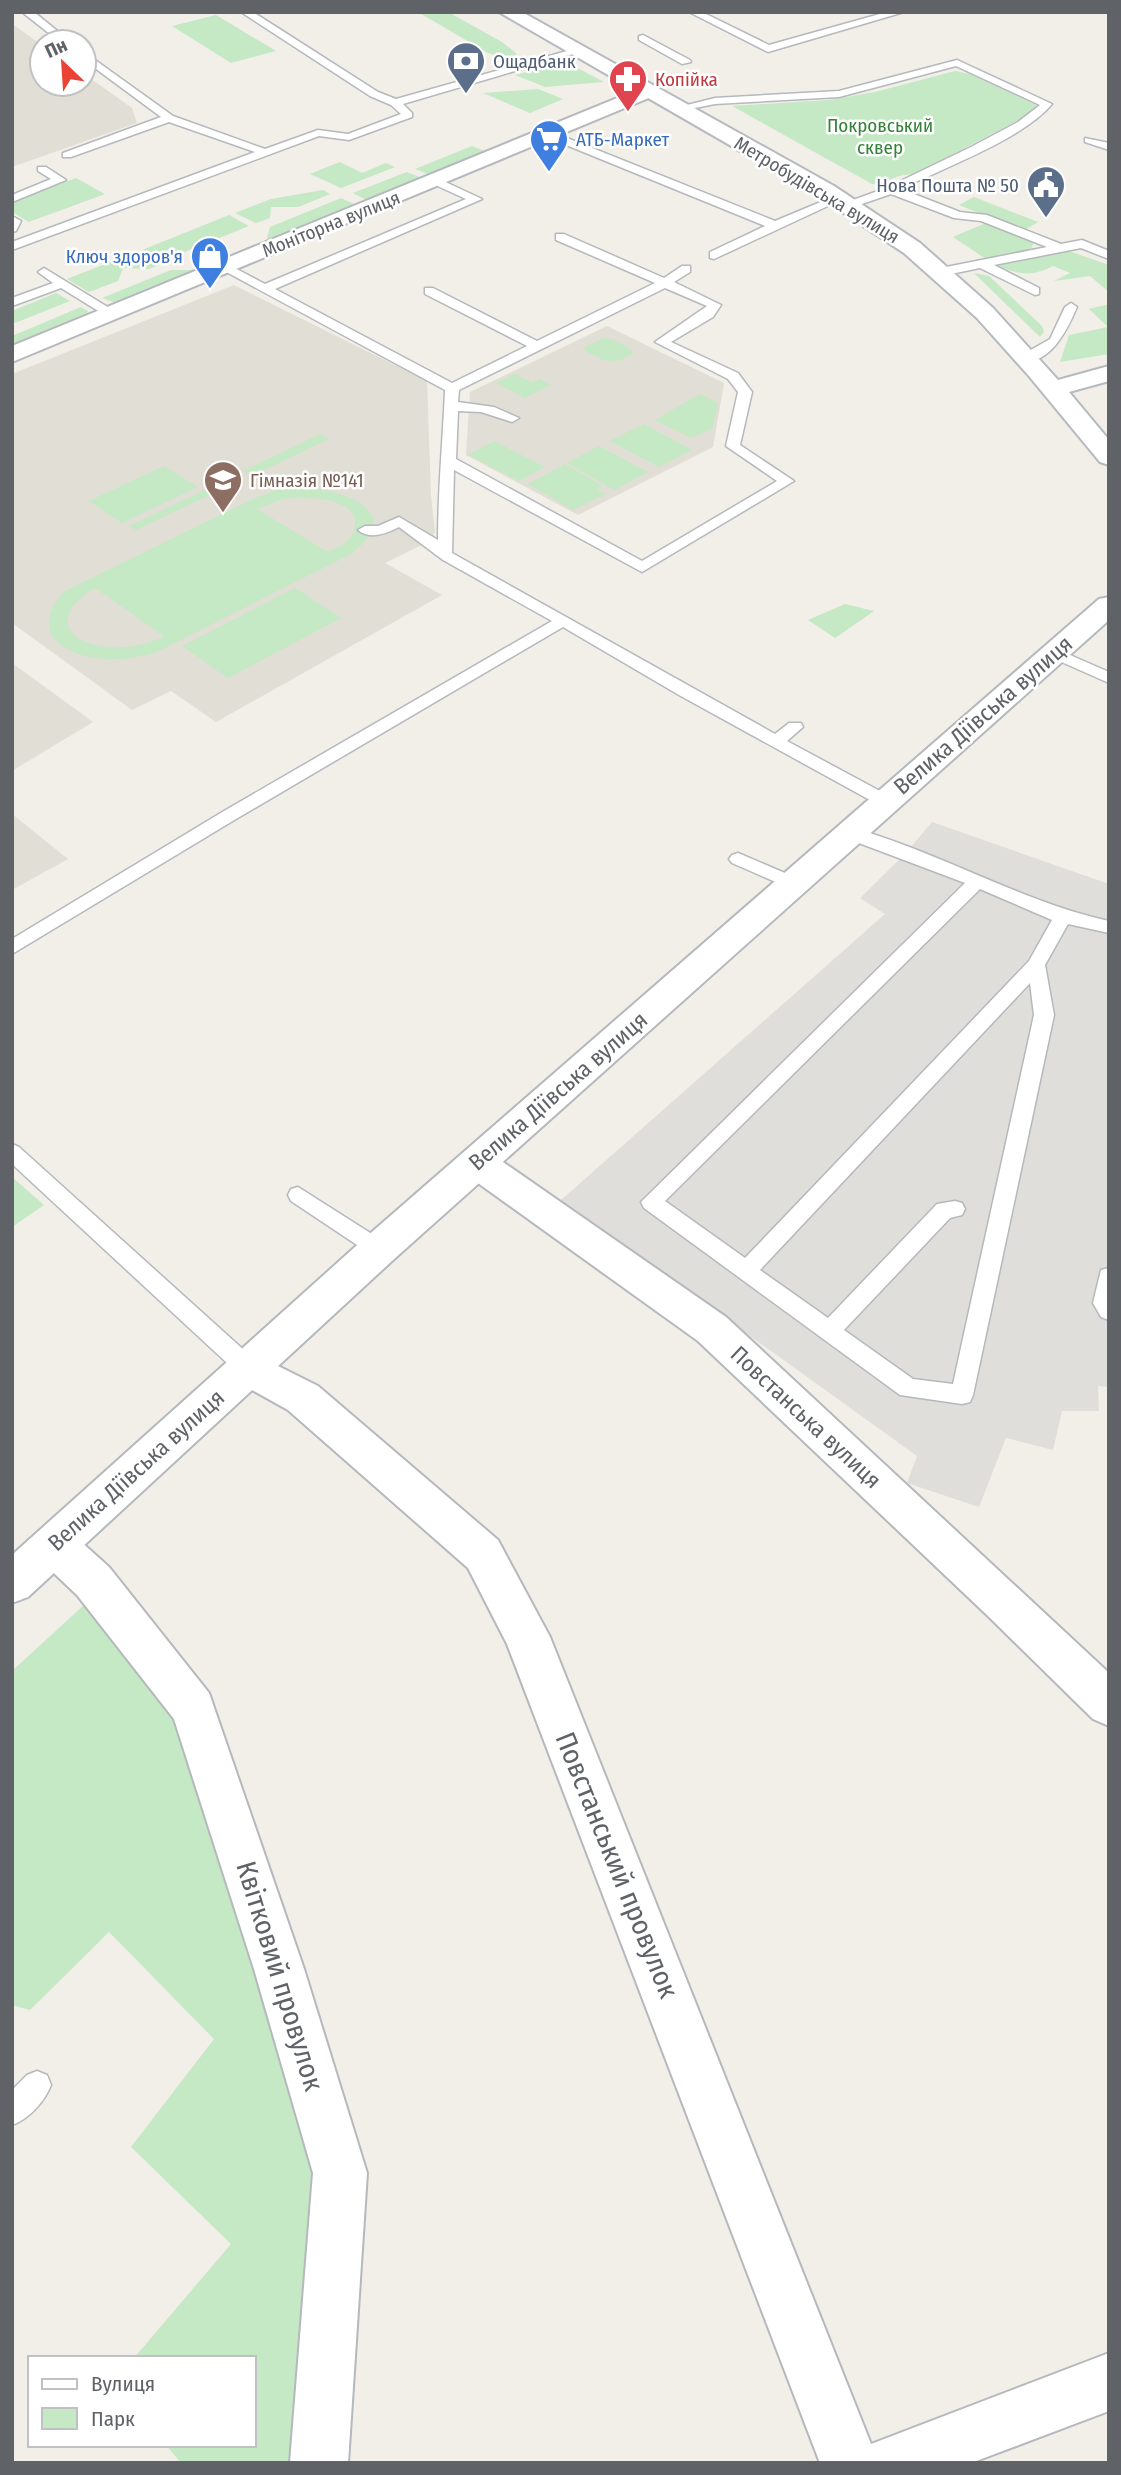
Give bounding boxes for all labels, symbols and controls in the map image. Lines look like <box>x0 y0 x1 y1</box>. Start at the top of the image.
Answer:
north arrow <box>28 28 98 98</box>
text: Пн <box>41 33 71 63</box>
bank icon: Ощадбанк <box>445 40 487 95</box>
place label: Ощадбанк <box>493 50 576 73</box>
pharmacy icon: Копійка <box>607 58 649 113</box>
place label: Копійка <box>655 68 718 91</box>
park label: Покровський сквер <box>827 114 933 159</box>
supermarket icon: АТБ-Маркет <box>528 118 570 173</box>
place label: АТБ-Маркет <box>576 128 669 151</box>
street label: Метробудівська вулиця <box>730 132 904 248</box>
public building icon: Нова Пошта № 50 <box>1025 164 1067 219</box>
place label: Нова Пошта № 50 <box>876 174 1019 197</box>
street label: Моніторна вулиця <box>259 186 403 262</box>
shop icon: Ключ здоров'я <box>189 235 231 290</box>
place label: Ключ здоров'я <box>66 245 183 268</box>
school or university icon: Гімназія №141 <box>202 459 244 514</box>
place label: Гімназія №141 <box>250 469 364 492</box>
street label: Велика Діївська вулиця <box>888 630 1078 800</box>
street label: Велика Діївська вулиця <box>463 1006 653 1176</box>
street label: Повстанська вулиця <box>725 1340 887 1494</box>
street label: Велика Діївська вулиця <box>42 1383 230 1557</box>
street label: Повстанський провулок <box>549 1727 685 2003</box>
street label: Квітковий провулок <box>229 1857 331 2095</box>
legend <box>28 2356 256 2447</box>
text: Вулиця <box>91 2371 155 2397</box>
text: Парк <box>91 2406 135 2432</box>

